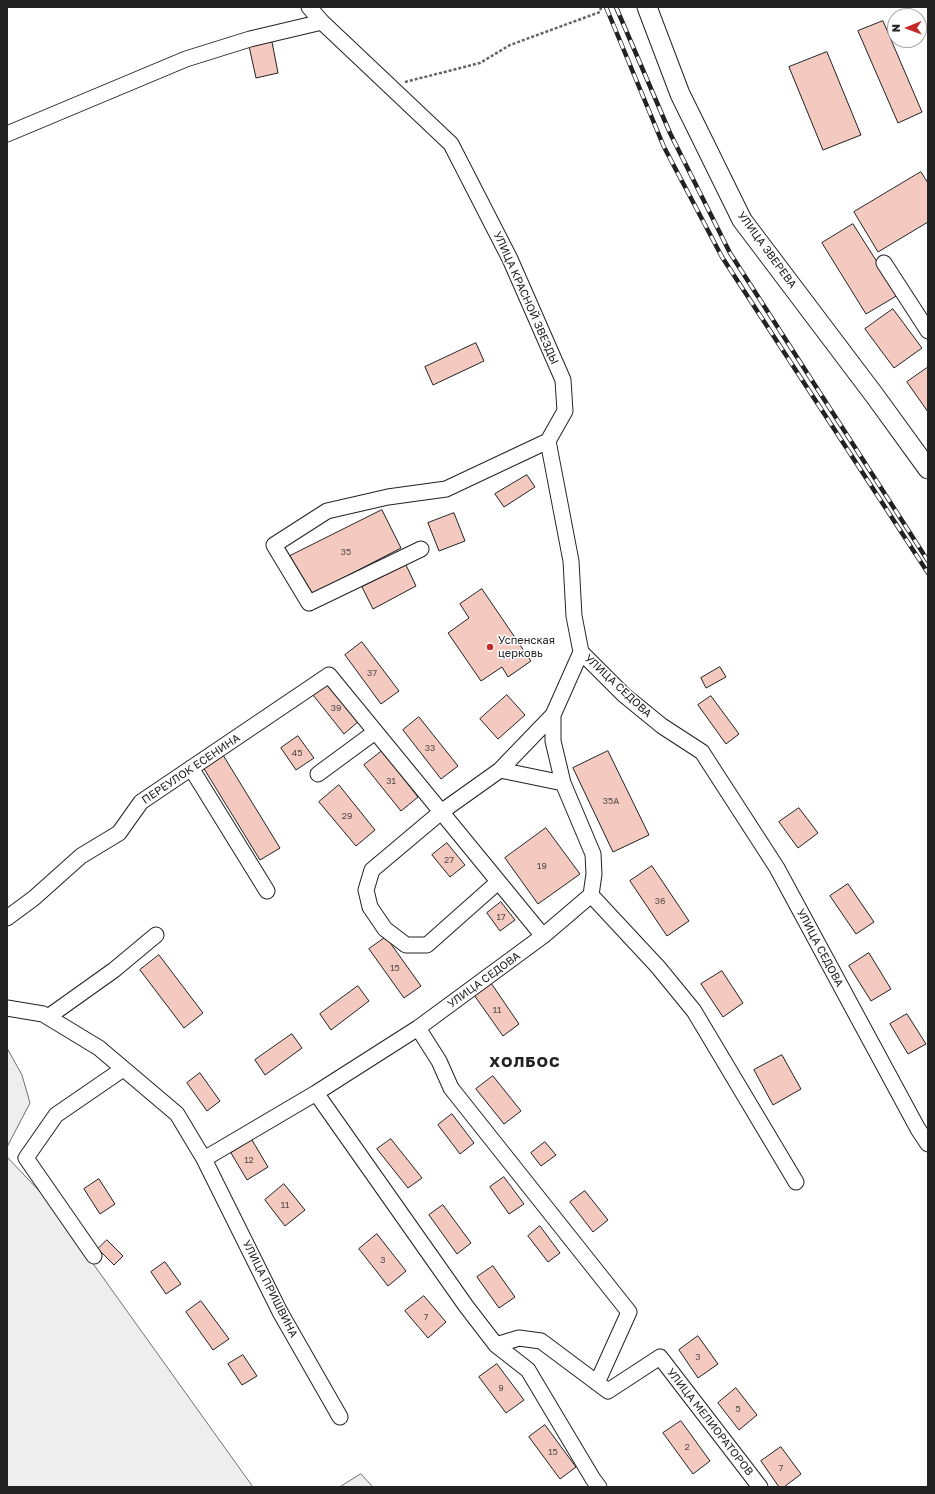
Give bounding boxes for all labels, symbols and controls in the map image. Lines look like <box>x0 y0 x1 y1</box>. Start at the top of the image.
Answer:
north arrow <box>887 8 927 48</box>
text: N <box>889 24 902 33</box>
street label: УЛИЦА ЗВЕРЕВА <box>735 209 799 291</box>
street label: УЛИЦА КРАСНОЙ ЗВЕЗДЫ <box>491 230 561 366</box>
house number: 35 <box>341 547 351 557</box>
place label: Успенская церковь <box>498 634 555 660</box>
marker: Успенская церковь <box>485 642 495 652</box>
street label: УЛИЦА СЕДОВА <box>582 652 654 720</box>
house number: 37 <box>367 668 377 678</box>
house number: 39 <box>331 703 341 713</box>
street label: ПЕРЕУЛОК ЕСЕНИНА <box>139 731 243 807</box>
house number: 33 <box>425 743 435 753</box>
house number: 45 <box>292 748 302 758</box>
house number: 31 <box>386 776 396 786</box>
house number: 35А <box>603 796 619 806</box>
house number: 29 <box>342 811 352 821</box>
house number: 27 <box>444 855 454 865</box>
house number: 19 <box>537 861 547 871</box>
house number: 36 <box>655 896 665 906</box>
street label: УЛИЦА СЕДОВА <box>794 907 846 989</box>
house number: 17 <box>496 912 506 922</box>
street label: УЛИЦА СЕДОВА <box>445 949 523 1011</box>
house number: 15 <box>390 963 400 973</box>
house number: 11 <box>493 1005 501 1015</box>
district label: ХОЛБОС <box>489 1053 561 1071</box>
house number: 12 <box>244 1155 254 1165</box>
house number: 11 <box>281 1200 289 1210</box>
street label: УЛИЦА ПРИШВИНА <box>240 1238 300 1340</box>
house number: 3 <box>380 1255 386 1265</box>
house number: 7 <box>424 1312 428 1322</box>
house number: 3 <box>695 1352 701 1362</box>
street label: УЛИЦА МЕЛИОРАТОРОВ <box>664 1366 756 1478</box>
house number: 9 <box>498 1383 504 1393</box>
house number: 5 <box>735 1404 741 1414</box>
house number: 2 <box>684 1442 690 1452</box>
house number: 15 <box>548 1447 558 1457</box>
house number: 7 <box>779 1463 783 1473</box>

